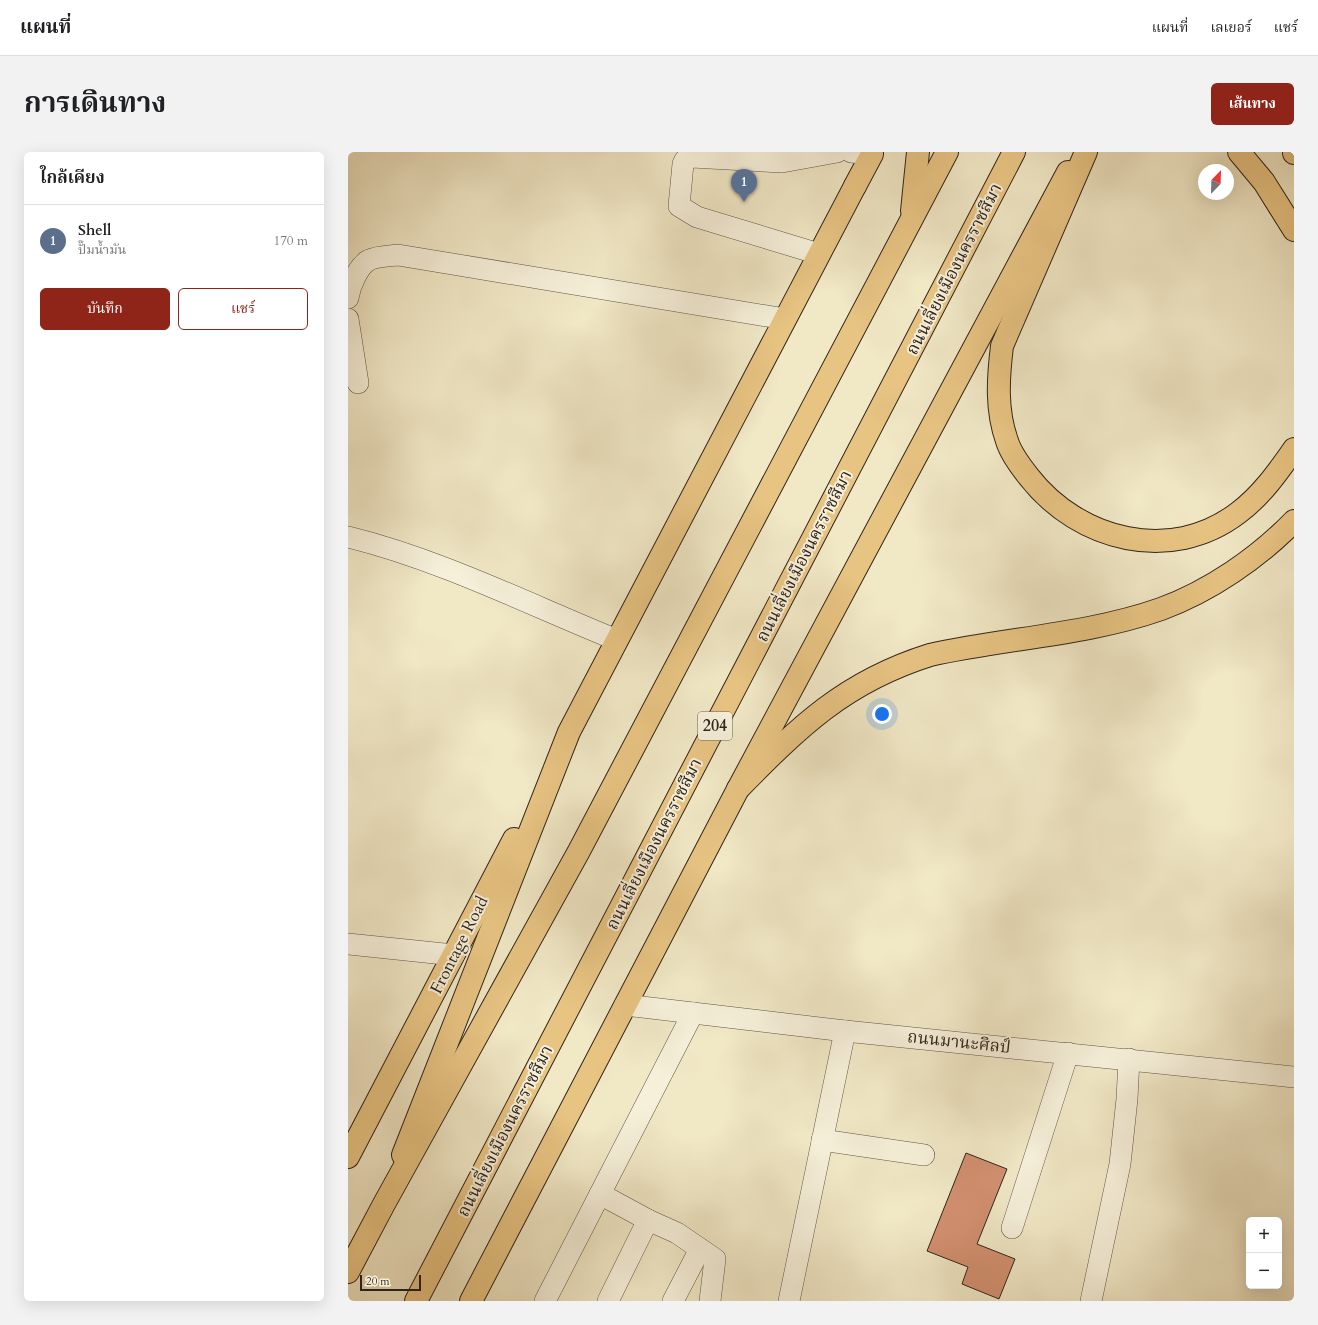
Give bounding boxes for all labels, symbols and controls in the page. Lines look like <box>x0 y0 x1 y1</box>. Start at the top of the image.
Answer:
text: แผนที่ <box>20 14 71 40</box>
text: แผนที่ <box>1152 18 1188 37</box>
text: เลเยอร์ <box>1210 18 1252 37</box>
text: แชร์ <box>1274 18 1298 37</box>
button: เส้นทาง <box>1211 83 1294 125</box>
text: การเดินทาง <box>24 84 166 122</box>
north arrow <box>1198 164 1234 200</box>
text: ใกล้เคียง <box>40 166 105 189</box>
pin: 1 <box>731 169 757 202</box>
street label: ถนนเลี่ยงเมืองนครราชสีมา <box>900 179 1007 359</box>
text: Shell <box>78 220 111 240</box>
text: 1 <box>50 232 56 250</box>
text: 170 m <box>274 232 308 250</box>
text: ปั๊มน้ำมัน <box>78 241 126 259</box>
button: บันทึก <box>40 288 170 330</box>
button: แชร์ <box>178 288 308 330</box>
street label: ถนนเลี่ยงเมืองนครราชสีมา <box>750 466 857 646</box>
your location <box>872 704 892 724</box>
road number: 204 <box>698 712 732 740</box>
street label: ถนนเลี่ยงเมืองนครราชสีมา <box>600 754 707 934</box>
street label: Frontage Road <box>425 892 493 998</box>
street label: ถนนมานะศิลป์ <box>906 1025 1012 1059</box>
street label: ถนนเลี่ยงเมืองนครราชสีมา <box>451 1041 558 1221</box>
map controls <box>1246 1217 1282 1289</box>
button: + <box>1246 1217 1282 1253</box>
button: − <box>1246 1253 1282 1289</box>
scale bar <box>360 1273 421 1292</box>
text: 20 m <box>366 1274 390 1289</box>

